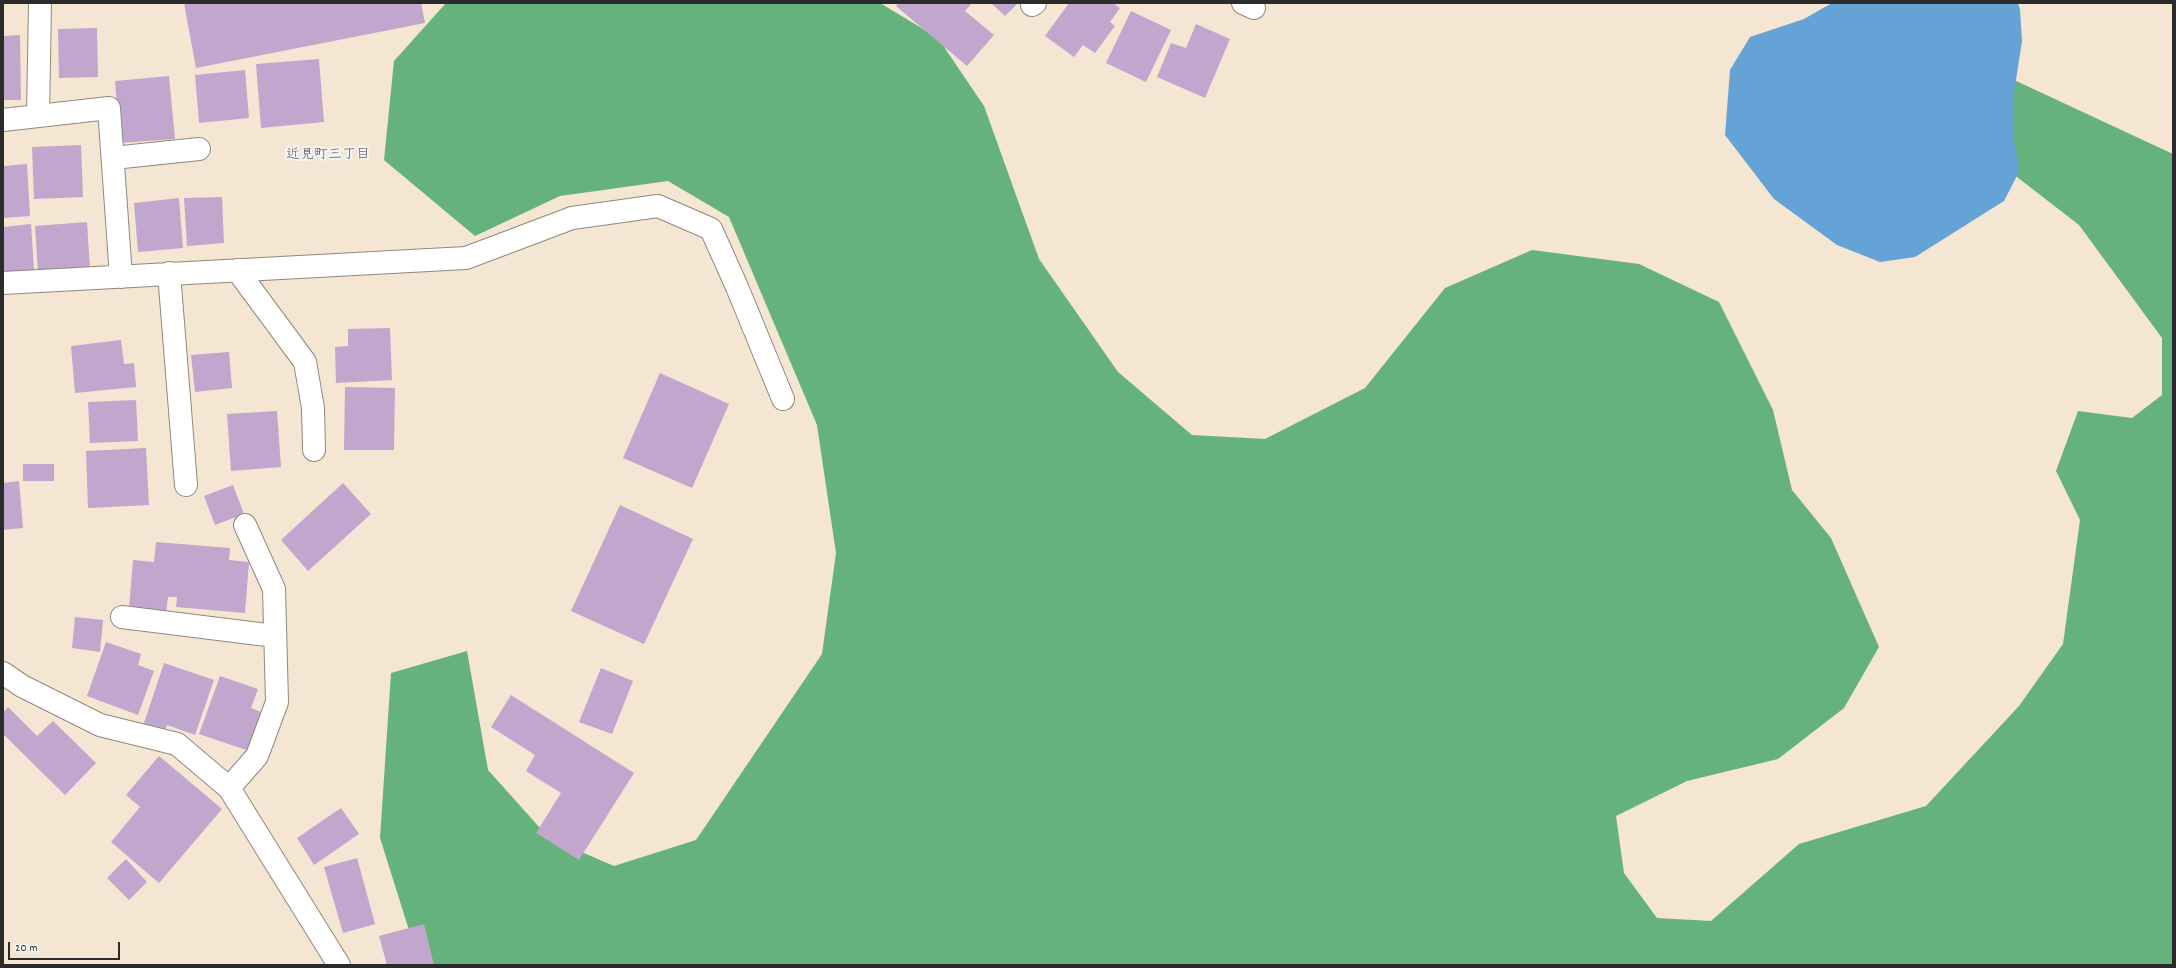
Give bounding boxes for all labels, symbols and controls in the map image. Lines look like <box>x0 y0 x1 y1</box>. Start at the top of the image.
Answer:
district label: 近見町三丁目 <box>286 148 370 164</box>
scale bar <box>10 934 122 960</box>
text: 20 m <box>15 940 38 957</box>

